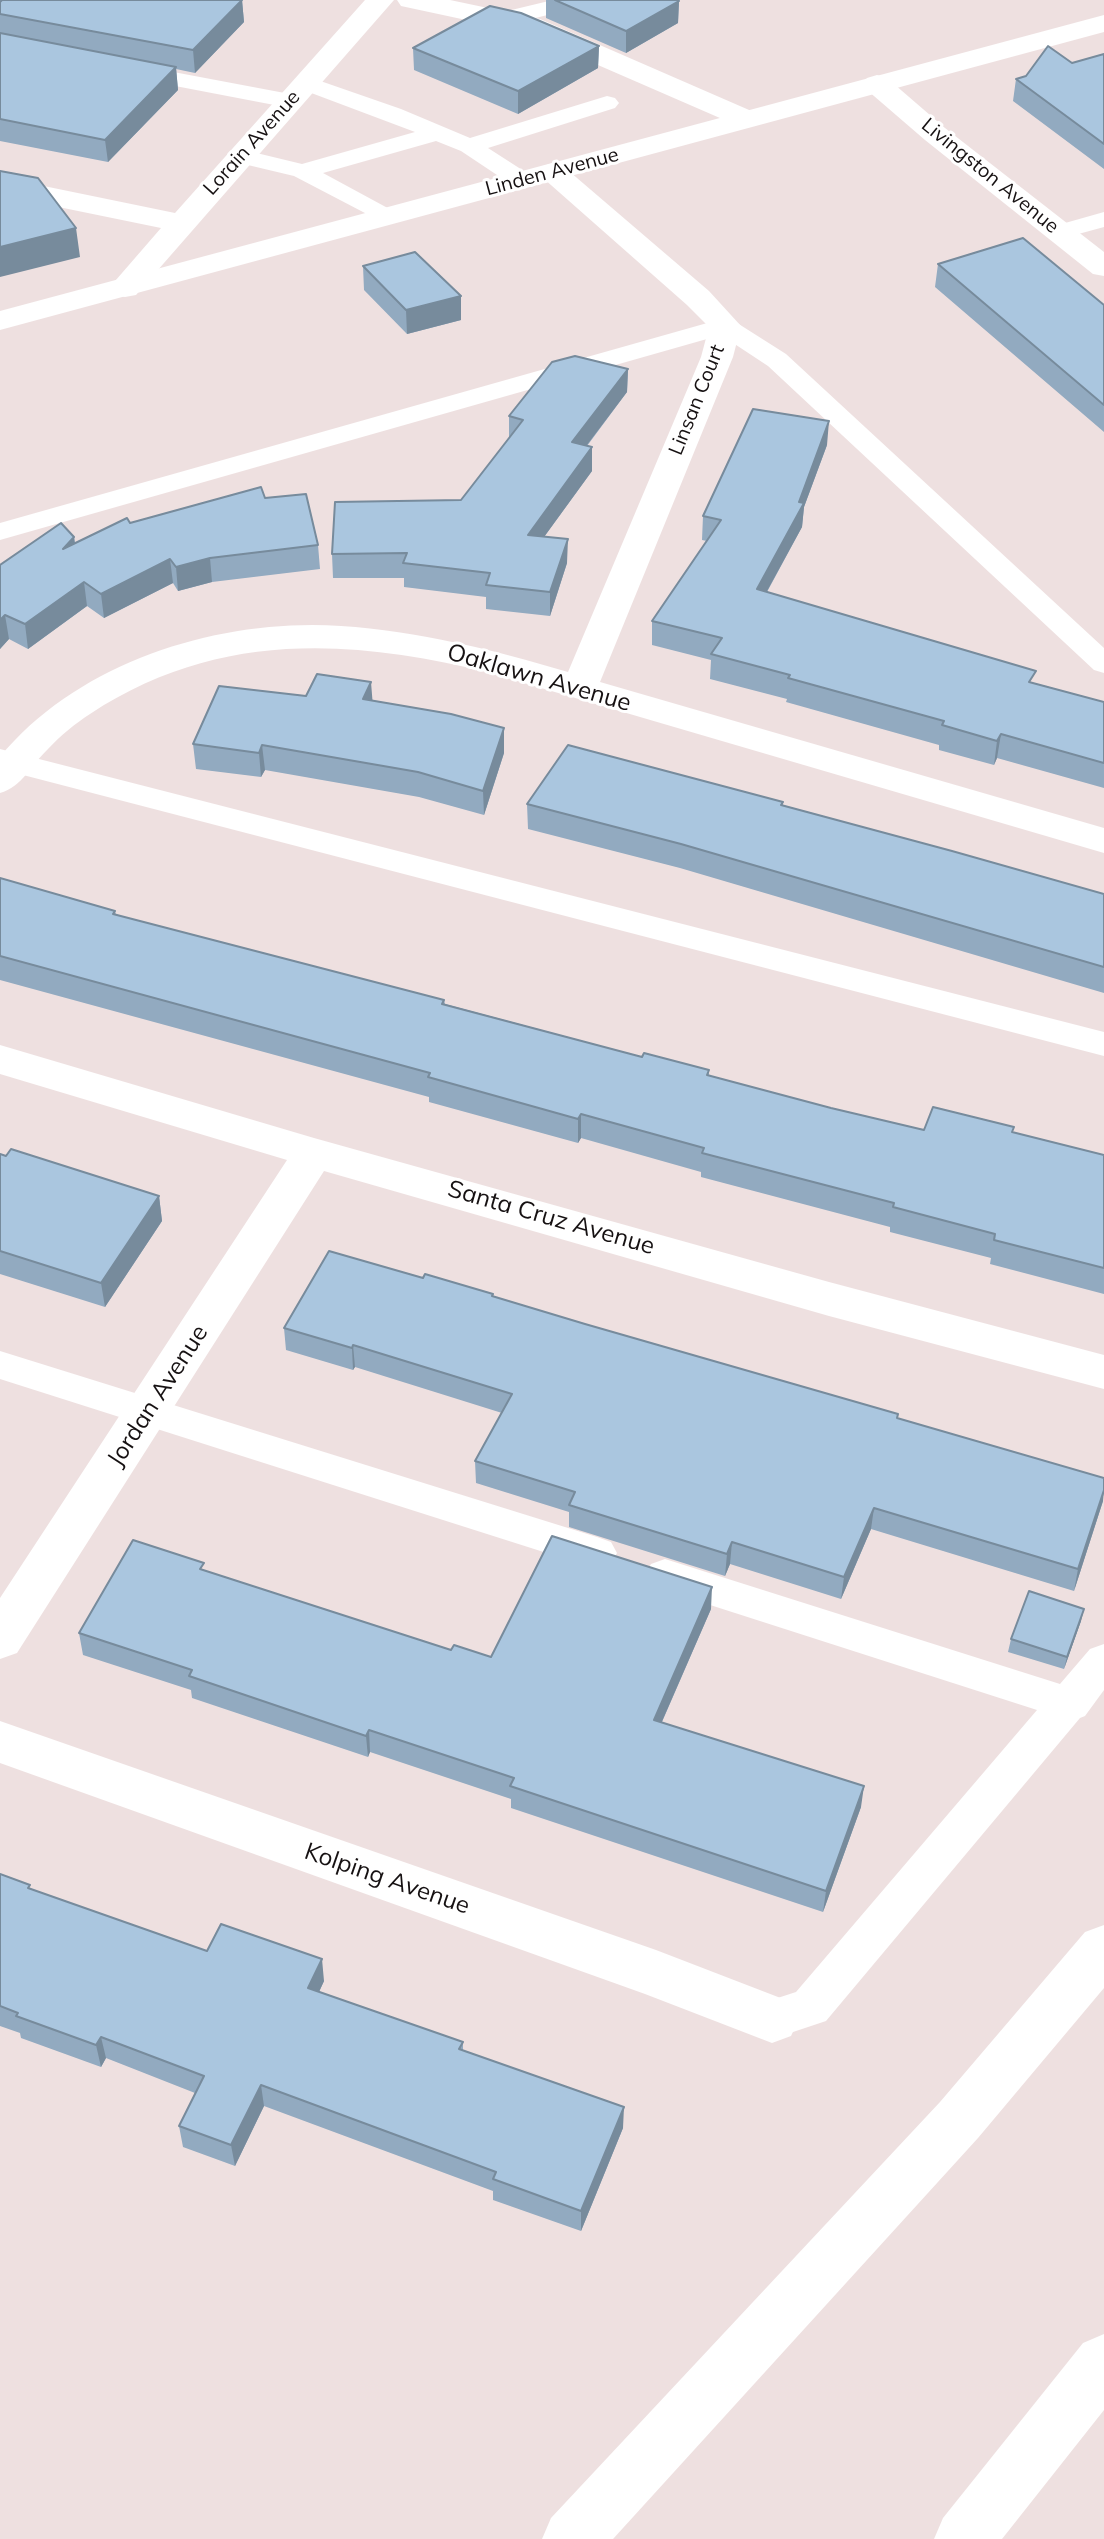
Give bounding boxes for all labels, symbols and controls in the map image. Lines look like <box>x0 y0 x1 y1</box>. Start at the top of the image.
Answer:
street label: Lorain Avenue <box>199 86 305 200</box>
street label: Livingston Avenue <box>917 113 1063 239</box>
street label: Linden Avenue <box>483 143 621 201</box>
street label: Linsan Court <box>664 341 730 459</box>
street label: Oaklawn Avenue <box>444 638 634 718</box>
street label: Santa Cruz Avenue <box>444 1175 658 1261</box>
street label: Jordan Avenue <box>102 1320 214 1472</box>
street label: Kolping Avenue <box>301 1837 473 1921</box>

